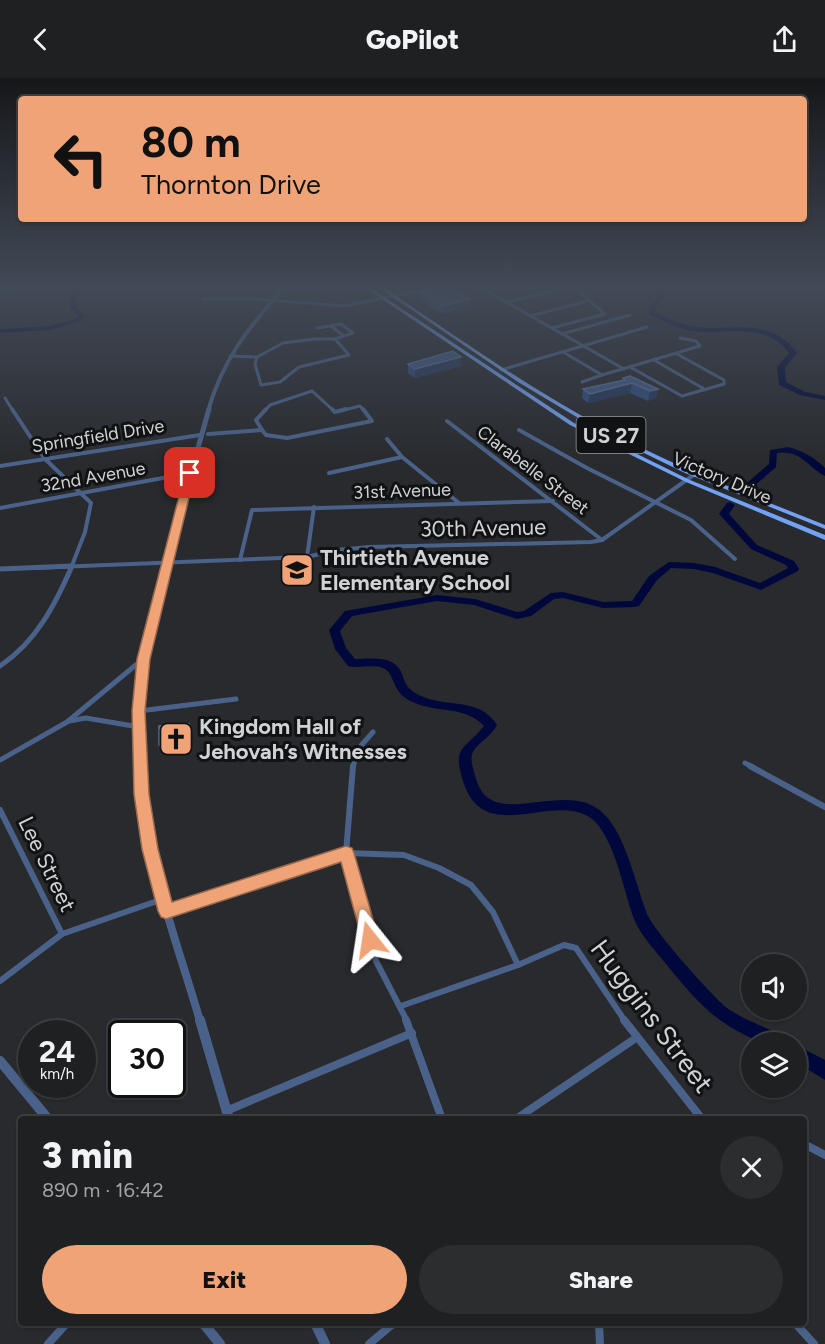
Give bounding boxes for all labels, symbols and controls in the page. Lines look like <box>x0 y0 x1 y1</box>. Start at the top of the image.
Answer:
icon: back <box>24 23 57 56</box>
text: GoPilot <box>366 23 459 56</box>
icon: share <box>768 23 801 56</box>
text: 80 m <box>141 117 241 168</box>
icon: left <box>42 120 120 198</box>
text: Thornton Drive <box>141 168 321 201</box>
street label: Springfield Drive <box>30 415 166 457</box>
road number: US 27 <box>576 417 646 453</box>
street label: Clarabelle Street <box>473 421 593 519</box>
pin <box>164 447 215 498</box>
street label: Victory Drive <box>669 447 775 509</box>
icon: arrive <box>173 456 206 489</box>
street label: 32nd Avenue <box>39 457 147 497</box>
street label: 31st Avenue <box>353 478 451 504</box>
street label: 30th Avenue <box>420 513 546 543</box>
place label: Thirtieth Avenue Elementary School <box>320 544 510 596</box>
school or university icon: Thirtieth Avenue Elementary School <box>279 552 315 588</box>
place label: Kingdom Hall of Jehovah’s Witnesses <box>199 713 407 765</box>
church icon: Kingdom Hall of Jehovah’s Witnesses <box>158 721 194 757</box>
street label: Lee Street <box>12 812 82 916</box>
position arrow <box>338 908 402 972</box>
street label: Huggins Street <box>584 933 720 1099</box>
map controls <box>741 954 807 1098</box>
button: sound <box>741 954 807 1020</box>
speed limit sign: 30 <box>108 1020 186 1098</box>
button: layers <box>741 1032 807 1098</box>
text: 24 <box>39 1033 75 1070</box>
text: km/h <box>40 1065 74 1083</box>
text: 3 min <box>42 1134 133 1177</box>
button: close <box>720 1136 783 1199</box>
text: 890 m · 16:42 <box>42 1178 164 1202</box>
button: Exit <box>42 1245 407 1314</box>
button: Share <box>419 1245 783 1314</box>

